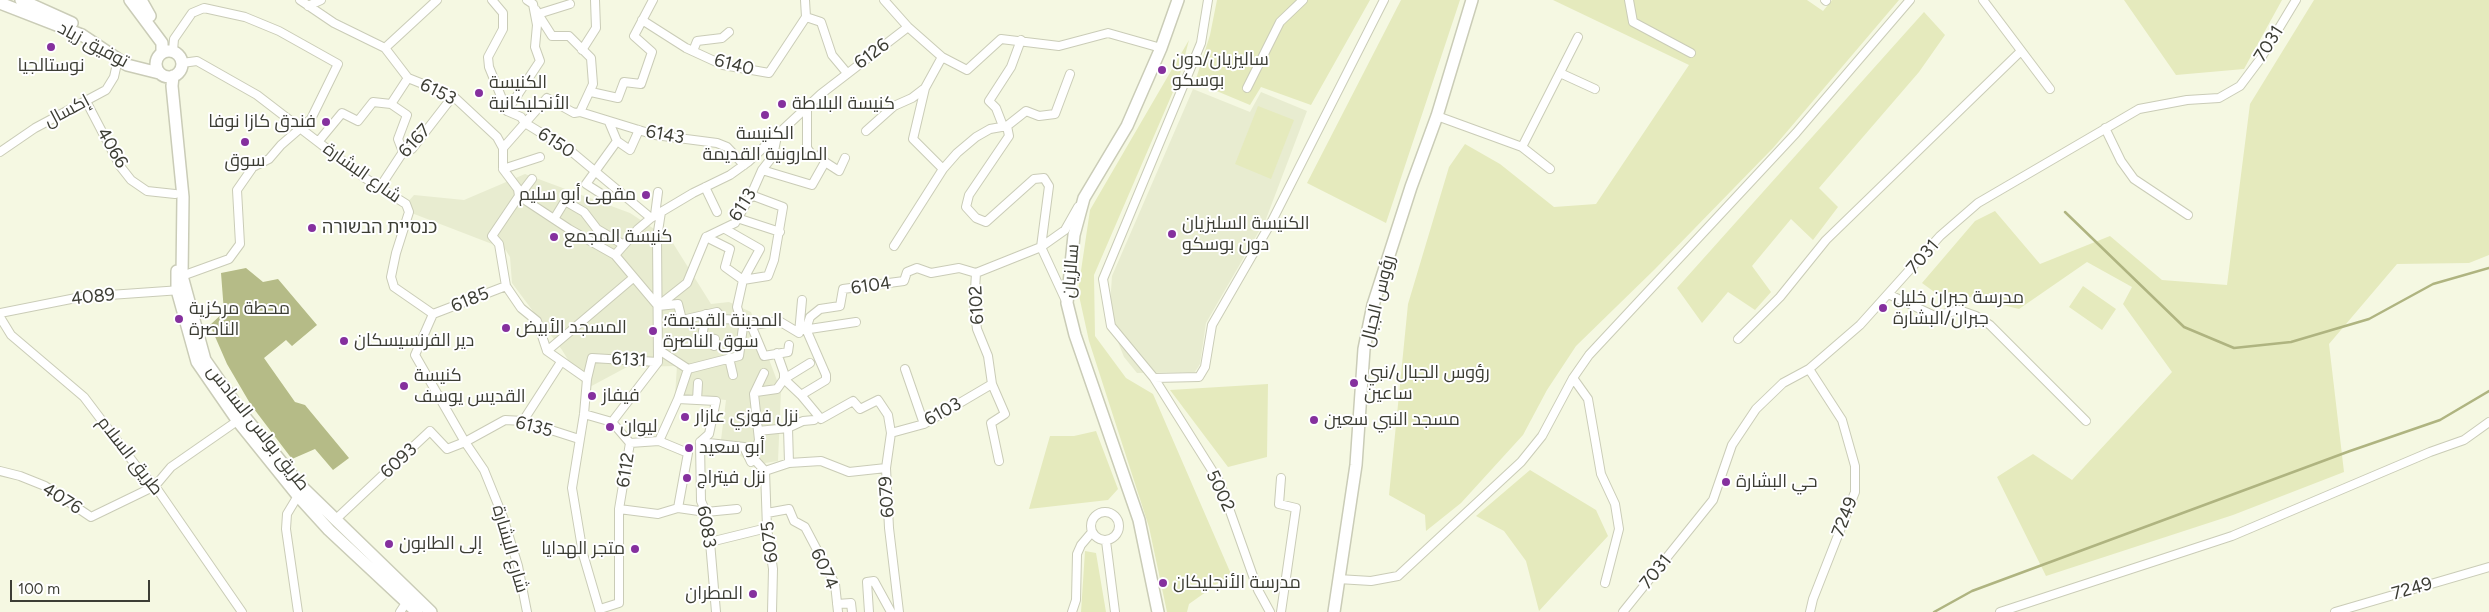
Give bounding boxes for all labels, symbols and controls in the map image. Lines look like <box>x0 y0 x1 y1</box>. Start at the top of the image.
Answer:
street label: توفيق زياد <box>54 17 132 73</box>
street label: 7031 <box>2250 22 2288 66</box>
street label: 6126 <box>850 34 894 74</box>
marker: نوستالجيا <box>45 41 57 53</box>
place label: ساليزيان/دون بوسكو <box>1172 49 1269 92</box>
street label: 6140 <box>712 50 756 80</box>
place label: نوستالجيا <box>17 55 85 77</box>
marker: ساليزيان/دون بوسكو <box>1156 64 1168 76</box>
place label: الكنيسة الأنجليكانية <box>489 72 570 115</box>
street label: 6153 <box>416 74 460 110</box>
marker: الكنيسة الأنجليكانية <box>473 87 485 99</box>
street label: إكسال <box>40 90 94 132</box>
place label: كنيسة البلاطة <box>792 93 895 115</box>
marker: كنيسة البلاطة <box>776 98 788 110</box>
marker: الكنيسة المارونية القديمة <box>759 109 771 121</box>
place label: فندق كازا نوفا <box>208 111 316 133</box>
marker: فندق كازا نوفا <box>320 116 332 128</box>
street label: 6167 <box>394 120 436 162</box>
street label: 6143 <box>644 121 686 149</box>
street label: 6150 <box>534 123 578 163</box>
place label: الكنيسة المارونية القديمة <box>702 123 828 166</box>
street label: 4066 <box>92 124 132 172</box>
marker: سوق <box>239 136 251 148</box>
street label: شارع البشارة <box>319 138 405 208</box>
place label: سوق <box>225 150 265 172</box>
place label: مقهى أبو سليم <box>519 184 636 206</box>
street label: 6113 <box>725 185 761 225</box>
marker: مقهى أبو سليم <box>640 189 652 201</box>
place label: الكنيسة السليزيان دون بوسكو <box>1182 213 1310 255</box>
place label: כנסיית הבשורה <box>322 217 437 239</box>
marker: כנסיית הבשורה <box>306 222 318 234</box>
place label: كنيسة المجمع <box>564 226 672 248</box>
marker: الكنيسة السليزيان دون بوسكو <box>1166 228 1178 240</box>
marker: كنيسة المجمع <box>548 231 560 243</box>
street label: 7031 <box>1902 235 1944 279</box>
street label: سالزيان <box>1058 243 1084 299</box>
street label: رؤوس الجبال <box>1356 253 1400 349</box>
street label: 6104 <box>850 272 892 300</box>
street label: 6185 <box>448 283 492 317</box>
street label: 4089 <box>70 284 116 310</box>
street label: 6102 <box>965 285 989 325</box>
place label: مدرسة جبران خليل جبران/البشارة <box>1893 287 2024 330</box>
place label: محطة مركزية الناصرة <box>189 298 290 340</box>
marker: مدرسة جبران خليل جبران/البشارة <box>1877 302 1889 314</box>
place label: المدينة القديمة؛ سوق الناصرة <box>663 310 782 352</box>
marker: محطة مركزية الناصرة <box>173 313 185 325</box>
place label: المسجد الأبيض <box>516 317 627 339</box>
marker: المسجد الأبيض <box>500 322 512 334</box>
marker: المدينة القديمة؛ سوق الناصرة <box>647 325 659 337</box>
place label: دير الفرنسيسكان <box>354 330 474 352</box>
marker: دير الفرنسيسكان <box>338 335 350 347</box>
street label: 6131 <box>611 348 647 372</box>
street label: طريق بولس السادس <box>202 361 314 495</box>
place label: رؤوس الجبال/نبي ساعين <box>1364 362 1490 404</box>
place label: كنيسة القديس يوسف <box>414 365 526 408</box>
marker: رؤوس الجبال/نبي ساعين <box>1348 377 1360 389</box>
marker: كنيسة القديس يوسف <box>398 380 410 392</box>
place label: فيفاز <box>602 385 640 407</box>
marker: فيفاز <box>586 390 598 402</box>
street label: 6103 <box>921 393 965 431</box>
place label: نزل فوزي عازار <box>695 406 799 428</box>
place label: مسجد النبي سعين <box>1324 409 1460 431</box>
marker: نزل فوزي عازار <box>679 411 691 423</box>
street label: طريق السلام <box>92 412 168 500</box>
street label: 6135 <box>513 412 555 442</box>
marker: مسجد النبي سعين <box>1308 414 1320 426</box>
place label: ليوان <box>620 416 657 438</box>
marker: ليوان <box>604 421 616 433</box>
place label: أبو سعيد <box>699 437 765 459</box>
street label: 6093 <box>376 439 422 483</box>
marker: أبو سعيد <box>683 442 695 454</box>
street label: 6112 <box>613 451 639 489</box>
place label: نزل فيتراج <box>697 467 766 489</box>
street label: 5002 <box>1201 467 1239 515</box>
place label: حي البشارة <box>1736 471 1817 493</box>
marker: نزل فيتراج <box>681 472 693 484</box>
street label: 6079 <box>875 476 899 518</box>
marker: حي البشارة <box>1720 476 1732 488</box>
street label: 4076 <box>38 479 86 519</box>
street label: 7249 <box>1828 494 1862 540</box>
street label: شارع البشارة <box>487 503 533 595</box>
street label: 6083 <box>692 504 720 550</box>
street label: 6075 <box>757 520 783 564</box>
place label: إلى الطابون <box>399 533 482 555</box>
marker: إلى الطابون <box>383 538 395 550</box>
place label: متجر الهدايا <box>541 538 625 560</box>
marker: متجر الهدايا <box>629 543 641 555</box>
street label: 6074 <box>805 545 843 593</box>
street label: 7031 <box>1636 550 1676 594</box>
scale bar <box>12 570 152 602</box>
place label: مدرسة الأنجليكان <box>1173 572 1301 594</box>
street label: 7249 <box>2389 573 2435 605</box>
marker: مدرسة الأنجليكان <box>1157 577 1169 589</box>
text: 100 m <box>18 580 60 598</box>
place label: المطران <box>685 583 743 605</box>
marker: المطران <box>747 588 759 600</box>

